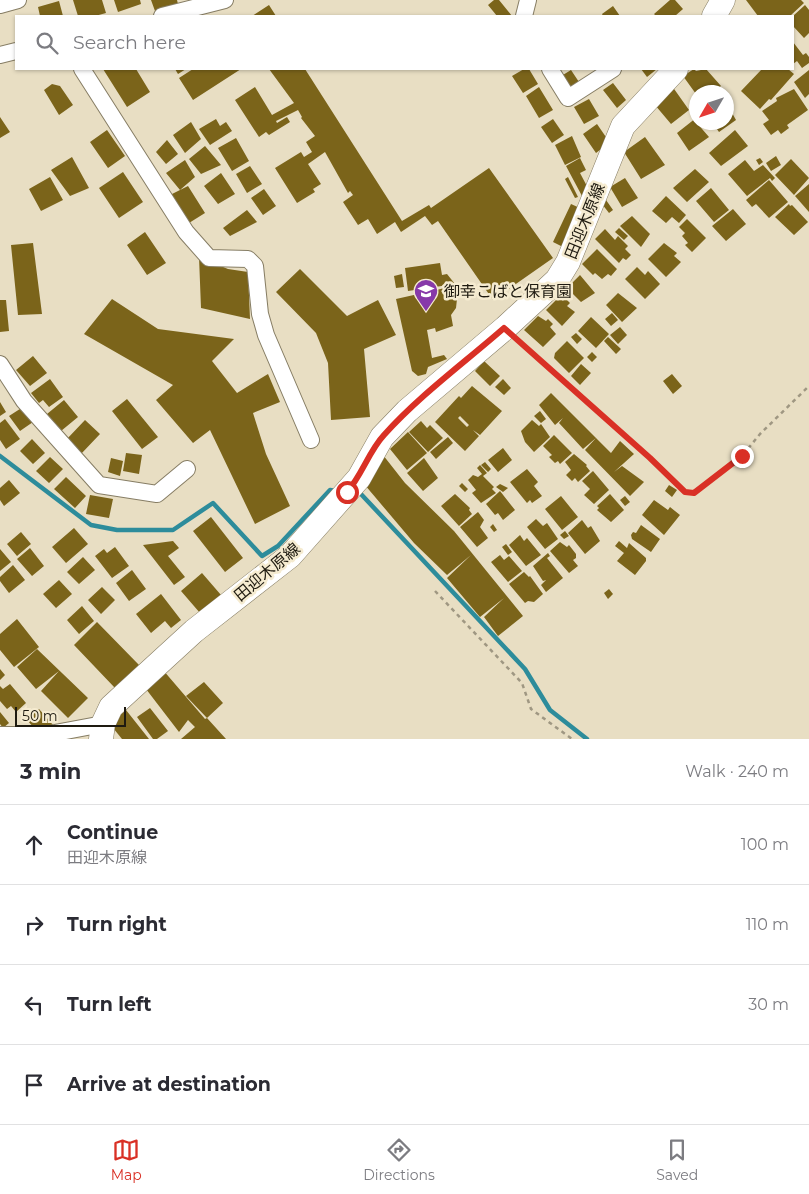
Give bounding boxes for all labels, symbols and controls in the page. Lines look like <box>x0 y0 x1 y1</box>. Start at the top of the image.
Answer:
search box <box>15 15 794 70</box>
icon: search <box>33 29 61 57</box>
text: Search here <box>73 31 186 54</box>
north arrow <box>689 85 734 130</box>
street label: 田迎木原線 <box>561 180 609 262</box>
school or university icon: 御幸こばと保育園 <box>413 278 439 312</box>
place label: 御幸こばと保育園 <box>444 282 572 301</box>
route end <box>731 445 754 468</box>
route start <box>336 481 359 504</box>
street label: 田迎木原線 <box>230 539 304 605</box>
scale bar <box>15 704 126 727</box>
text: 50 m <box>22 707 58 725</box>
text: 3 min <box>20 759 81 784</box>
text: Walk · 240 m <box>685 762 789 781</box>
text: Continue <box>67 821 158 844</box>
icon: ahead <box>20 831 48 859</box>
text: 100 m <box>741 835 789 854</box>
text: 田迎木原線 <box>67 848 147 867</box>
icon: right <box>20 911 48 939</box>
text: Turn right <box>67 913 167 936</box>
text: 110 m <box>746 915 789 934</box>
icon: left <box>20 991 48 1019</box>
text: Turn left <box>67 993 152 1016</box>
text: 30 m <box>748 995 789 1014</box>
icon: arrive <box>20 1071 48 1099</box>
text: Arrive at destination <box>67 1073 271 1096</box>
tab: Map <box>111 1136 142 1184</box>
tab: Directions <box>363 1136 435 1184</box>
tab: Saved <box>656 1136 698 1184</box>

